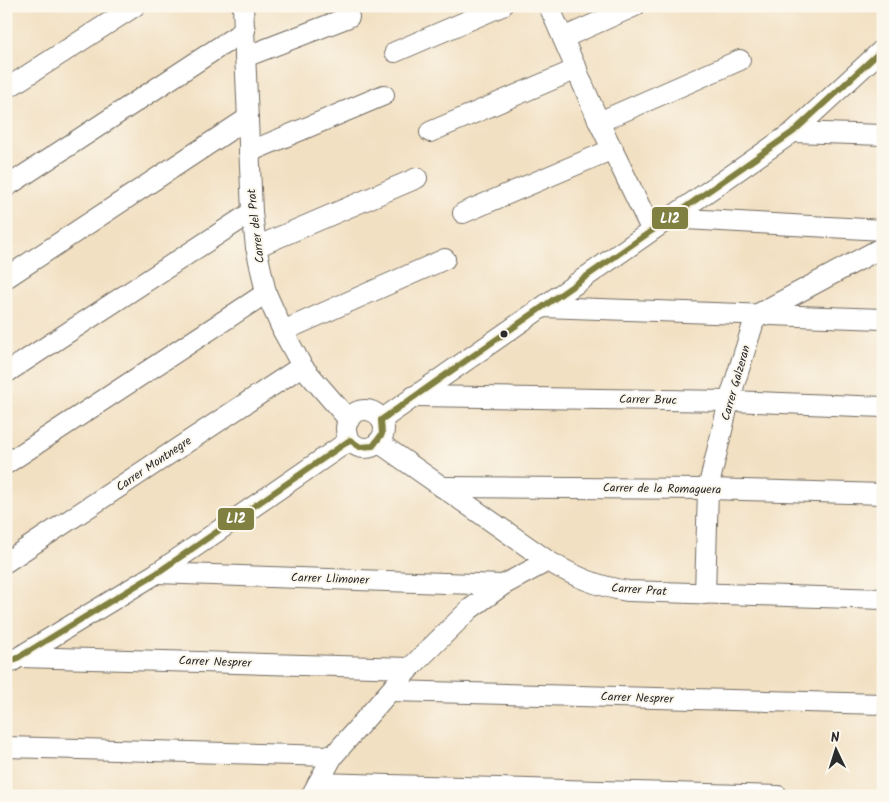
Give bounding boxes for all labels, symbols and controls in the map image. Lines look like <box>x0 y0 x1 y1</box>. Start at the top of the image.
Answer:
street label: Carrer del Prat <box>242 187 270 264</box>
line badge: L12 <box>651 206 689 230</box>
text: L12 <box>660 208 680 230</box>
unlabelled marker <box>499 329 509 339</box>
street label: Carrer Galzeran <box>716 343 756 423</box>
street label: Carrer Bruc <box>619 390 677 410</box>
street label: Carrer Montnegre <box>112 431 196 496</box>
street label: Carrer de la Romaguera <box>603 478 722 500</box>
line badge: L12 <box>217 507 255 531</box>
text: L12 <box>226 508 246 530</box>
street label: Carrer Llimoner <box>291 568 370 590</box>
street label: Carrer Prat <box>611 579 668 601</box>
street label: Carrer Nesprer <box>178 651 253 673</box>
street label: Carrer Nesprer <box>600 687 675 709</box>
north arrow <box>812 724 862 774</box>
text: N <box>830 727 840 749</box>

